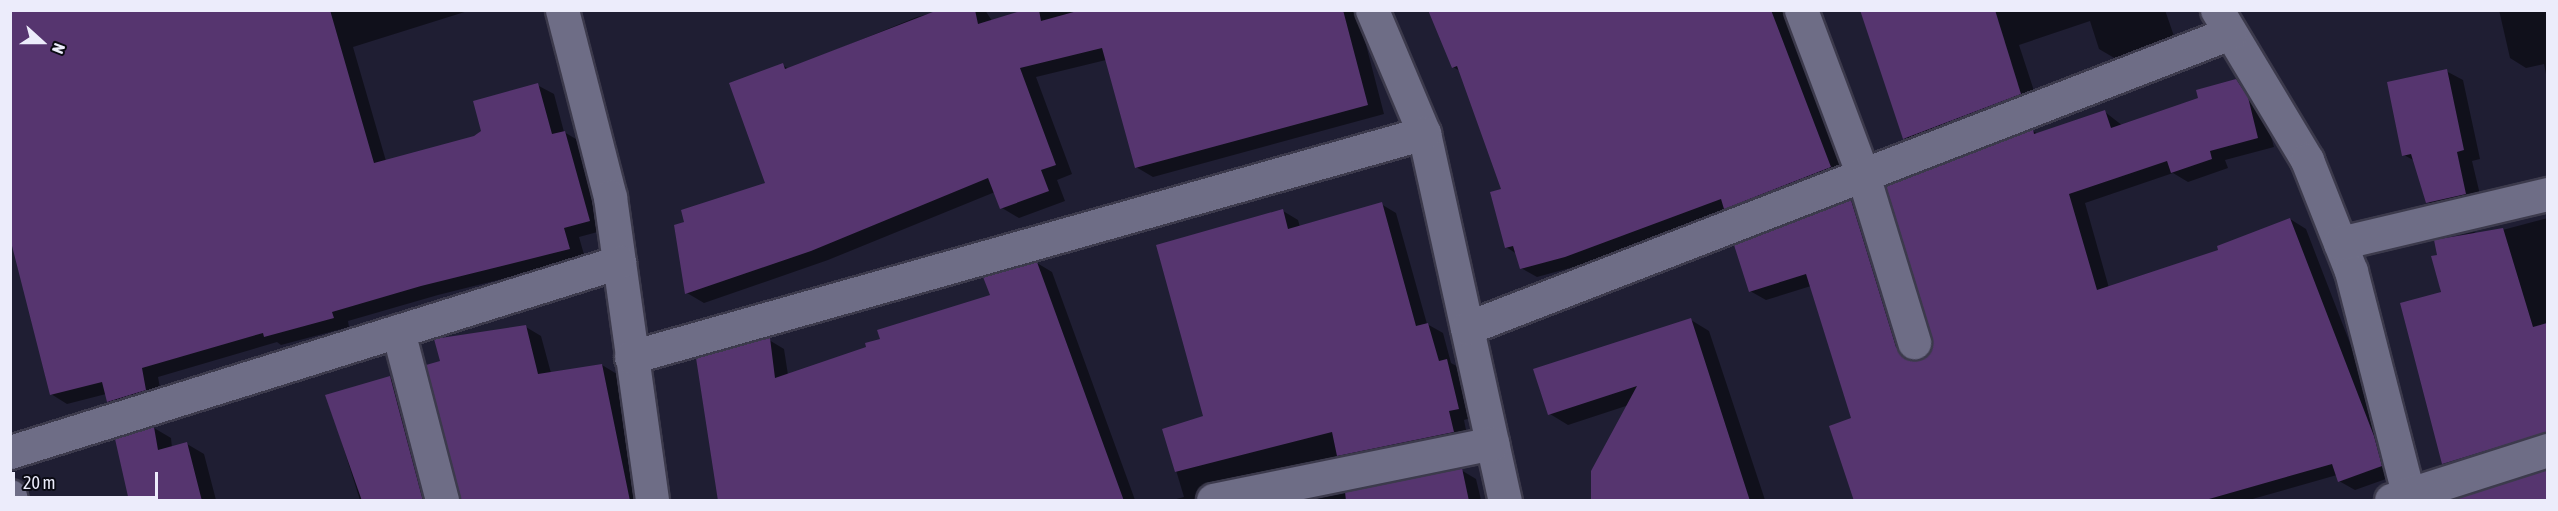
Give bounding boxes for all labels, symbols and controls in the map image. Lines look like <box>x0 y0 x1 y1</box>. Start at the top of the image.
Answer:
north arrow <box>12 12 72 72</box>
text: N <box>49 41 69 56</box>
scale bar <box>15 460 160 498</box>
text: 20 m <box>23 472 55 493</box>

